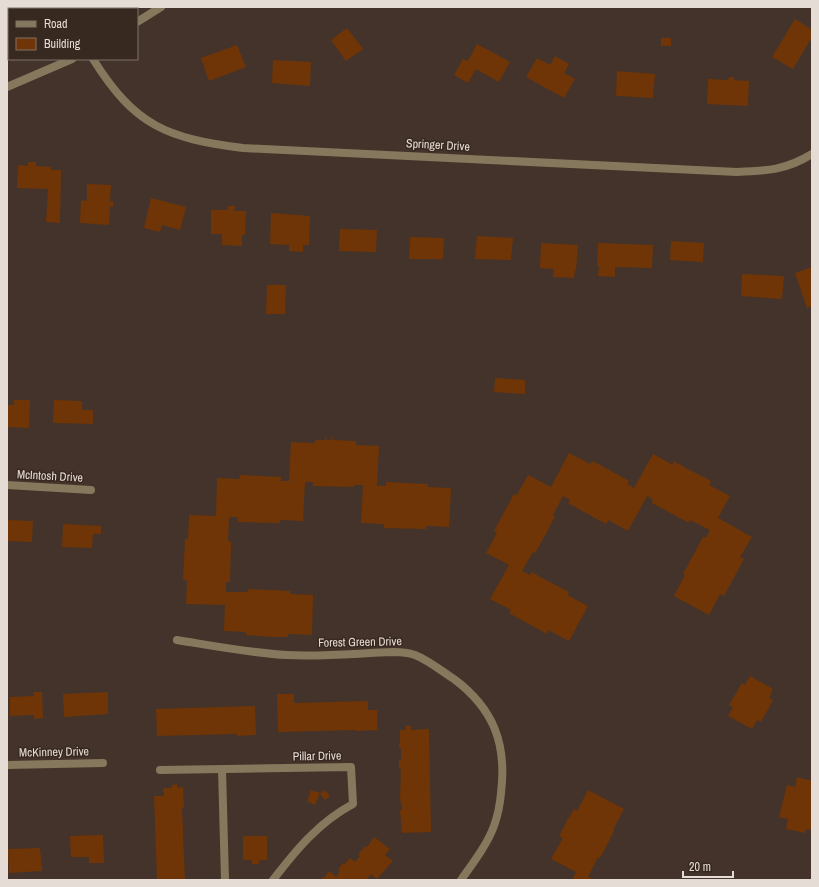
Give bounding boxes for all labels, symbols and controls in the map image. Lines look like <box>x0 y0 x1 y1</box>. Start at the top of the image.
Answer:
legend <box>8 8 138 60</box>
text: Road <box>44 16 68 32</box>
text: Building <box>44 36 81 52</box>
street label: Springer Drive <box>406 135 470 155</box>
street label: McIntosh Drive <box>17 466 83 486</box>
street label: Forest Green Drive <box>318 633 402 651</box>
street label: McKinney Drive <box>19 743 89 761</box>
street label: Pillar Drive <box>293 748 341 764</box>
scale bar <box>683 853 733 879</box>
text: 20 m <box>689 859 711 875</box>

